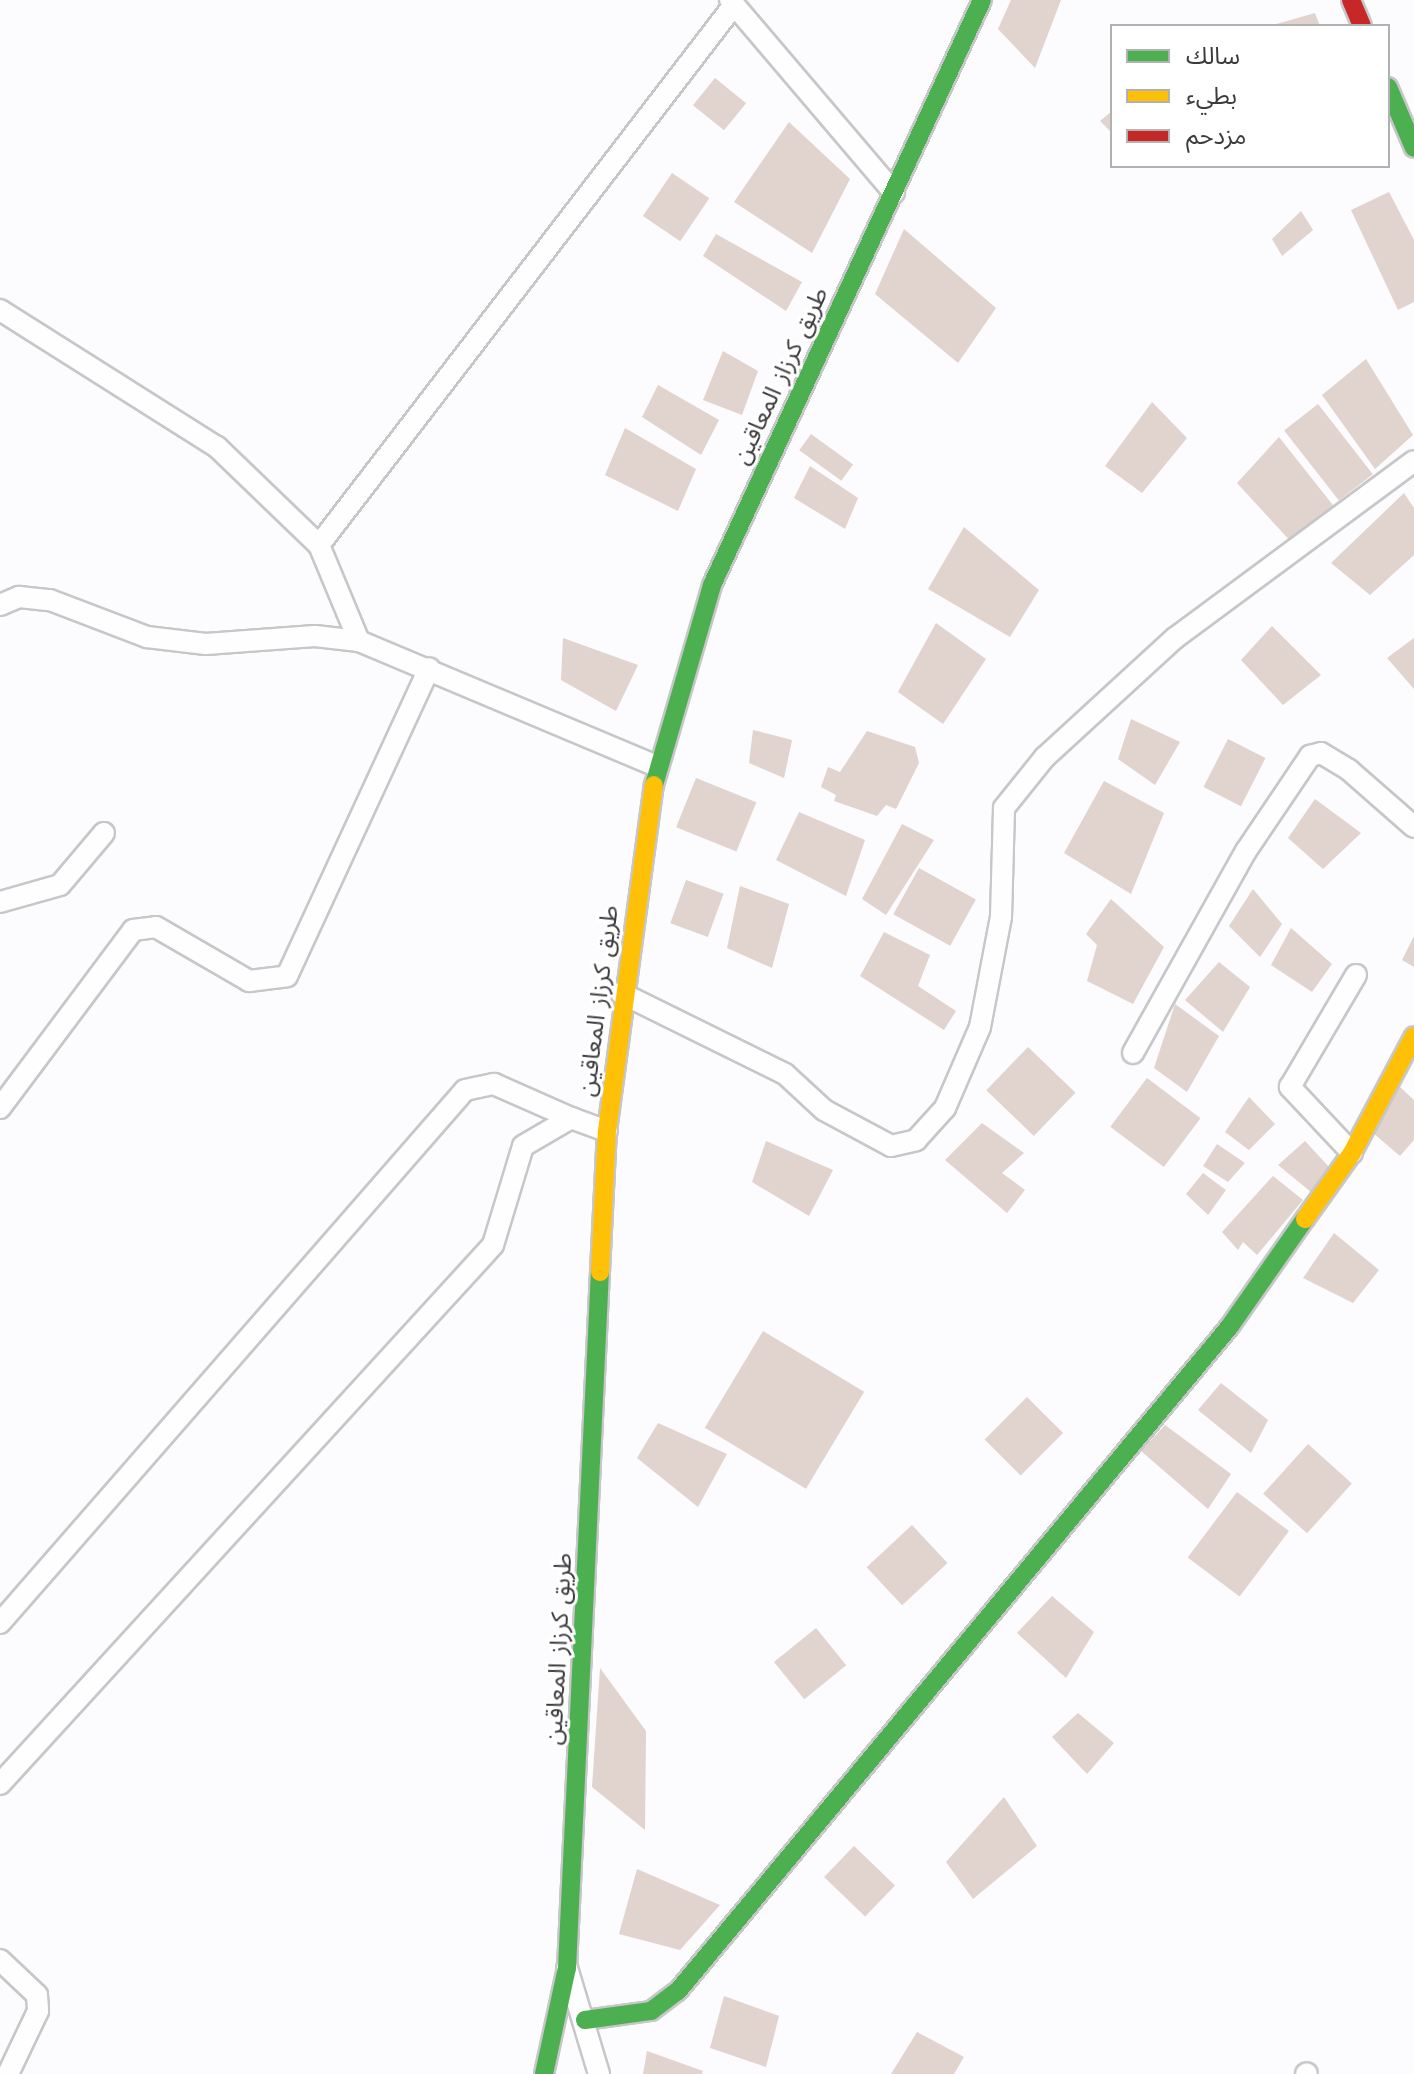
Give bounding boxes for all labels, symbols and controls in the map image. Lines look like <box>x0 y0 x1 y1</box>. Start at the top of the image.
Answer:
legend <box>1110 24 1390 168</box>
text: سالك <box>1186 42 1240 70</box>
text: بطيء <box>1186 82 1237 110</box>
text: مزدحم <box>1186 122 1246 150</box>
street label: طريق كرزاز المعاقين <box>727 283 835 469</box>
street label: طريق كرزاز المعاقين <box>573 904 625 1098</box>
street label: طريق كرزاز المعاقين <box>540 1552 578 1746</box>

